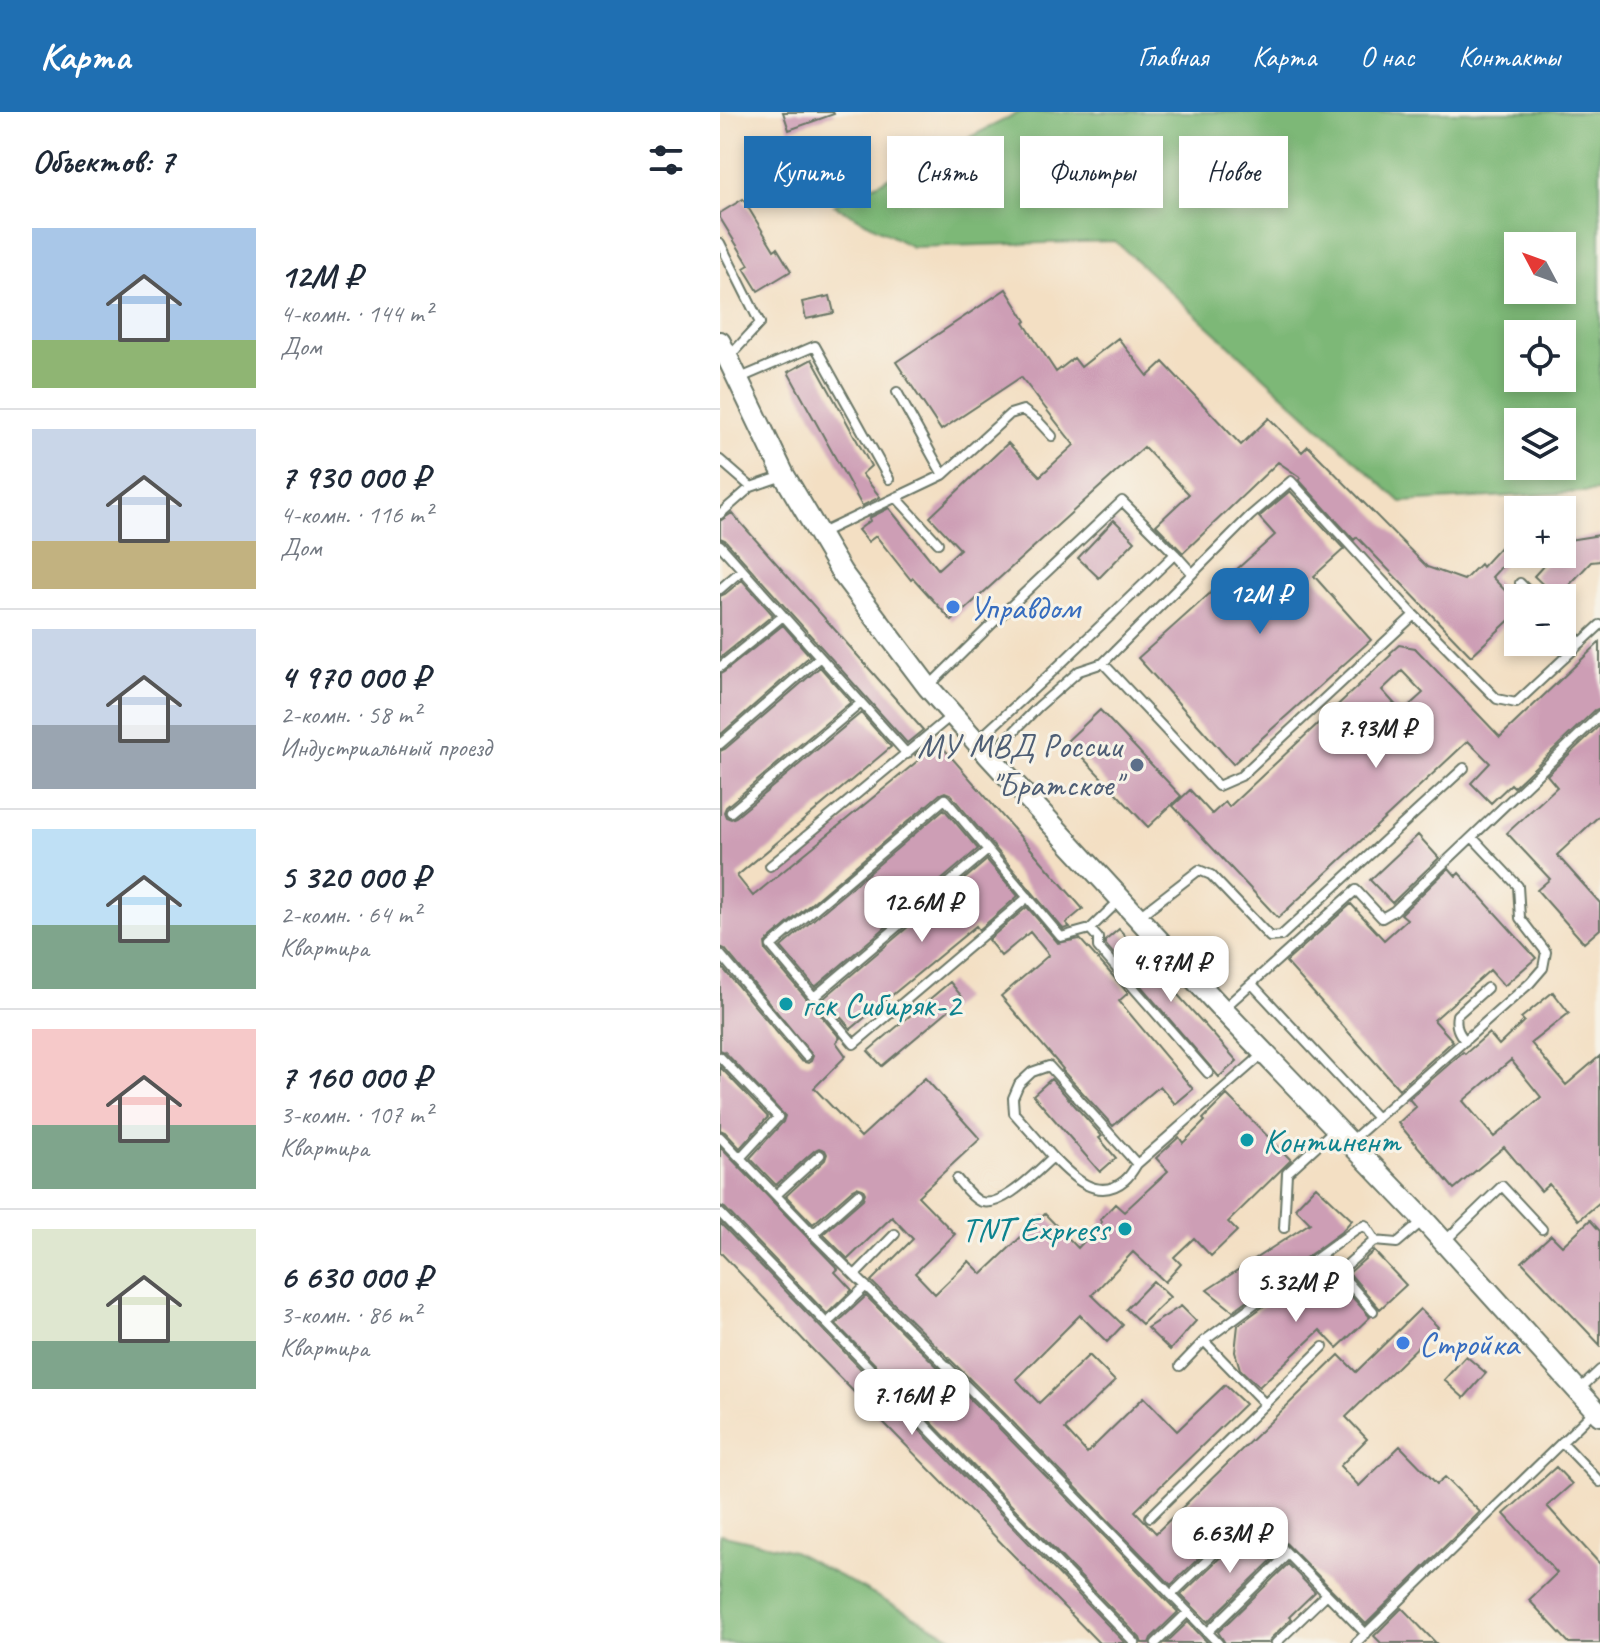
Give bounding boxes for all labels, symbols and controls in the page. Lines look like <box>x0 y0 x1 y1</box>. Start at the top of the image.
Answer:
text: Карта <box>40 33 130 80</box>
text: Главная <box>1138 39 1208 74</box>
text: Карта <box>1252 39 1316 74</box>
text: О нас <box>1360 39 1414 74</box>
text: Контакты <box>1458 39 1560 74</box>
chip: Купить <box>744 136 871 208</box>
chip: Снять <box>887 136 1004 208</box>
chip: Фильтры <box>1020 136 1163 208</box>
chip: Новое <box>1179 136 1288 208</box>
icon: filters <box>644 138 688 182</box>
text: Объектов: 7 <box>32 139 174 182</box>
north arrow <box>1504 232 1576 304</box>
map controls <box>1504 232 1576 656</box>
text: 12M ₽ <box>280 254 361 297</box>
icon: home <box>96 260 192 356</box>
text: 4-комн. · 144 m² <box>280 297 432 330</box>
button: locate <box>1504 320 1576 392</box>
text: Дом <box>280 330 322 363</box>
button: layers <box>1504 408 1576 480</box>
text: 7 930 000 ₽ <box>280 455 429 498</box>
icon: home <box>96 461 192 557</box>
button: + <box>1504 496 1576 568</box>
text: 4-комн. · 116 m² <box>280 498 432 531</box>
text: Дом <box>280 531 322 564</box>
pin: 12M ₽ <box>1204 568 1316 636</box>
text: 12M ₽ <box>1229 577 1291 610</box>
button: − <box>1504 584 1576 656</box>
place label: Управдом <box>969 586 1082 629</box>
marker: Управдом <box>944 598 962 616</box>
text: 4 970 000 ₽ <box>280 655 429 698</box>
icon: home <box>96 661 192 757</box>
text: 2-комн. · 58 m² <box>280 698 420 731</box>
pin: 7.93M ₽ <box>1302 702 1450 770</box>
text: 7.93M ₽ <box>1337 711 1415 744</box>
place label: МУ МВД России "Братское" <box>917 724 1128 806</box>
text: Индустриальный проезд <box>280 731 491 764</box>
marker: МУ МВД России "Братское" <box>1128 756 1146 774</box>
text: 5 320 000 ₽ <box>280 855 429 898</box>
icon: home <box>96 861 192 957</box>
pin: 12.6M ₽ <box>848 876 996 944</box>
text: 12.6M ₽ <box>882 885 962 918</box>
text: 2-комн. · 64 m² <box>280 898 420 931</box>
text: Квартира <box>280 931 369 964</box>
pin: 4.97M ₽ <box>1097 936 1245 1004</box>
text: 4.97M ₽ <box>1132 945 1210 978</box>
place label: гск Сибиряк-2 <box>802 983 964 1026</box>
marker: гск Сибиряк-2 <box>777 995 795 1013</box>
text: 7 160 000 ₽ <box>280 1055 430 1098</box>
icon: home <box>96 1061 192 1157</box>
text: 3-комн. · 107 m² <box>280 1098 432 1131</box>
place label: Континент <box>1263 1119 1402 1162</box>
text: Квартира <box>280 1131 369 1164</box>
marker: Континент <box>1238 1131 1256 1149</box>
place label: TNT Express <box>961 1208 1111 1251</box>
marker: TNT Express <box>1116 1220 1134 1238</box>
text: 6 630 000 ₽ <box>280 1255 431 1298</box>
pin: 5.32M ₽ <box>1222 1256 1370 1324</box>
icon: home <box>96 1261 192 1357</box>
text: 5.32M ₽ <box>1257 1265 1335 1298</box>
text: 3-комн. · 86 m² <box>280 1298 420 1331</box>
place label: Стройка <box>1419 1322 1521 1365</box>
text: Квартира <box>280 1331 369 1364</box>
marker: Стройка <box>1394 1334 1412 1352</box>
pin: 7.16M ₽ <box>838 1369 986 1437</box>
text: 7.16M ₽ <box>872 1378 952 1411</box>
pin: 6.63M ₽ <box>1156 1507 1304 1575</box>
text: 6.63M ₽ <box>1190 1516 1270 1549</box>

